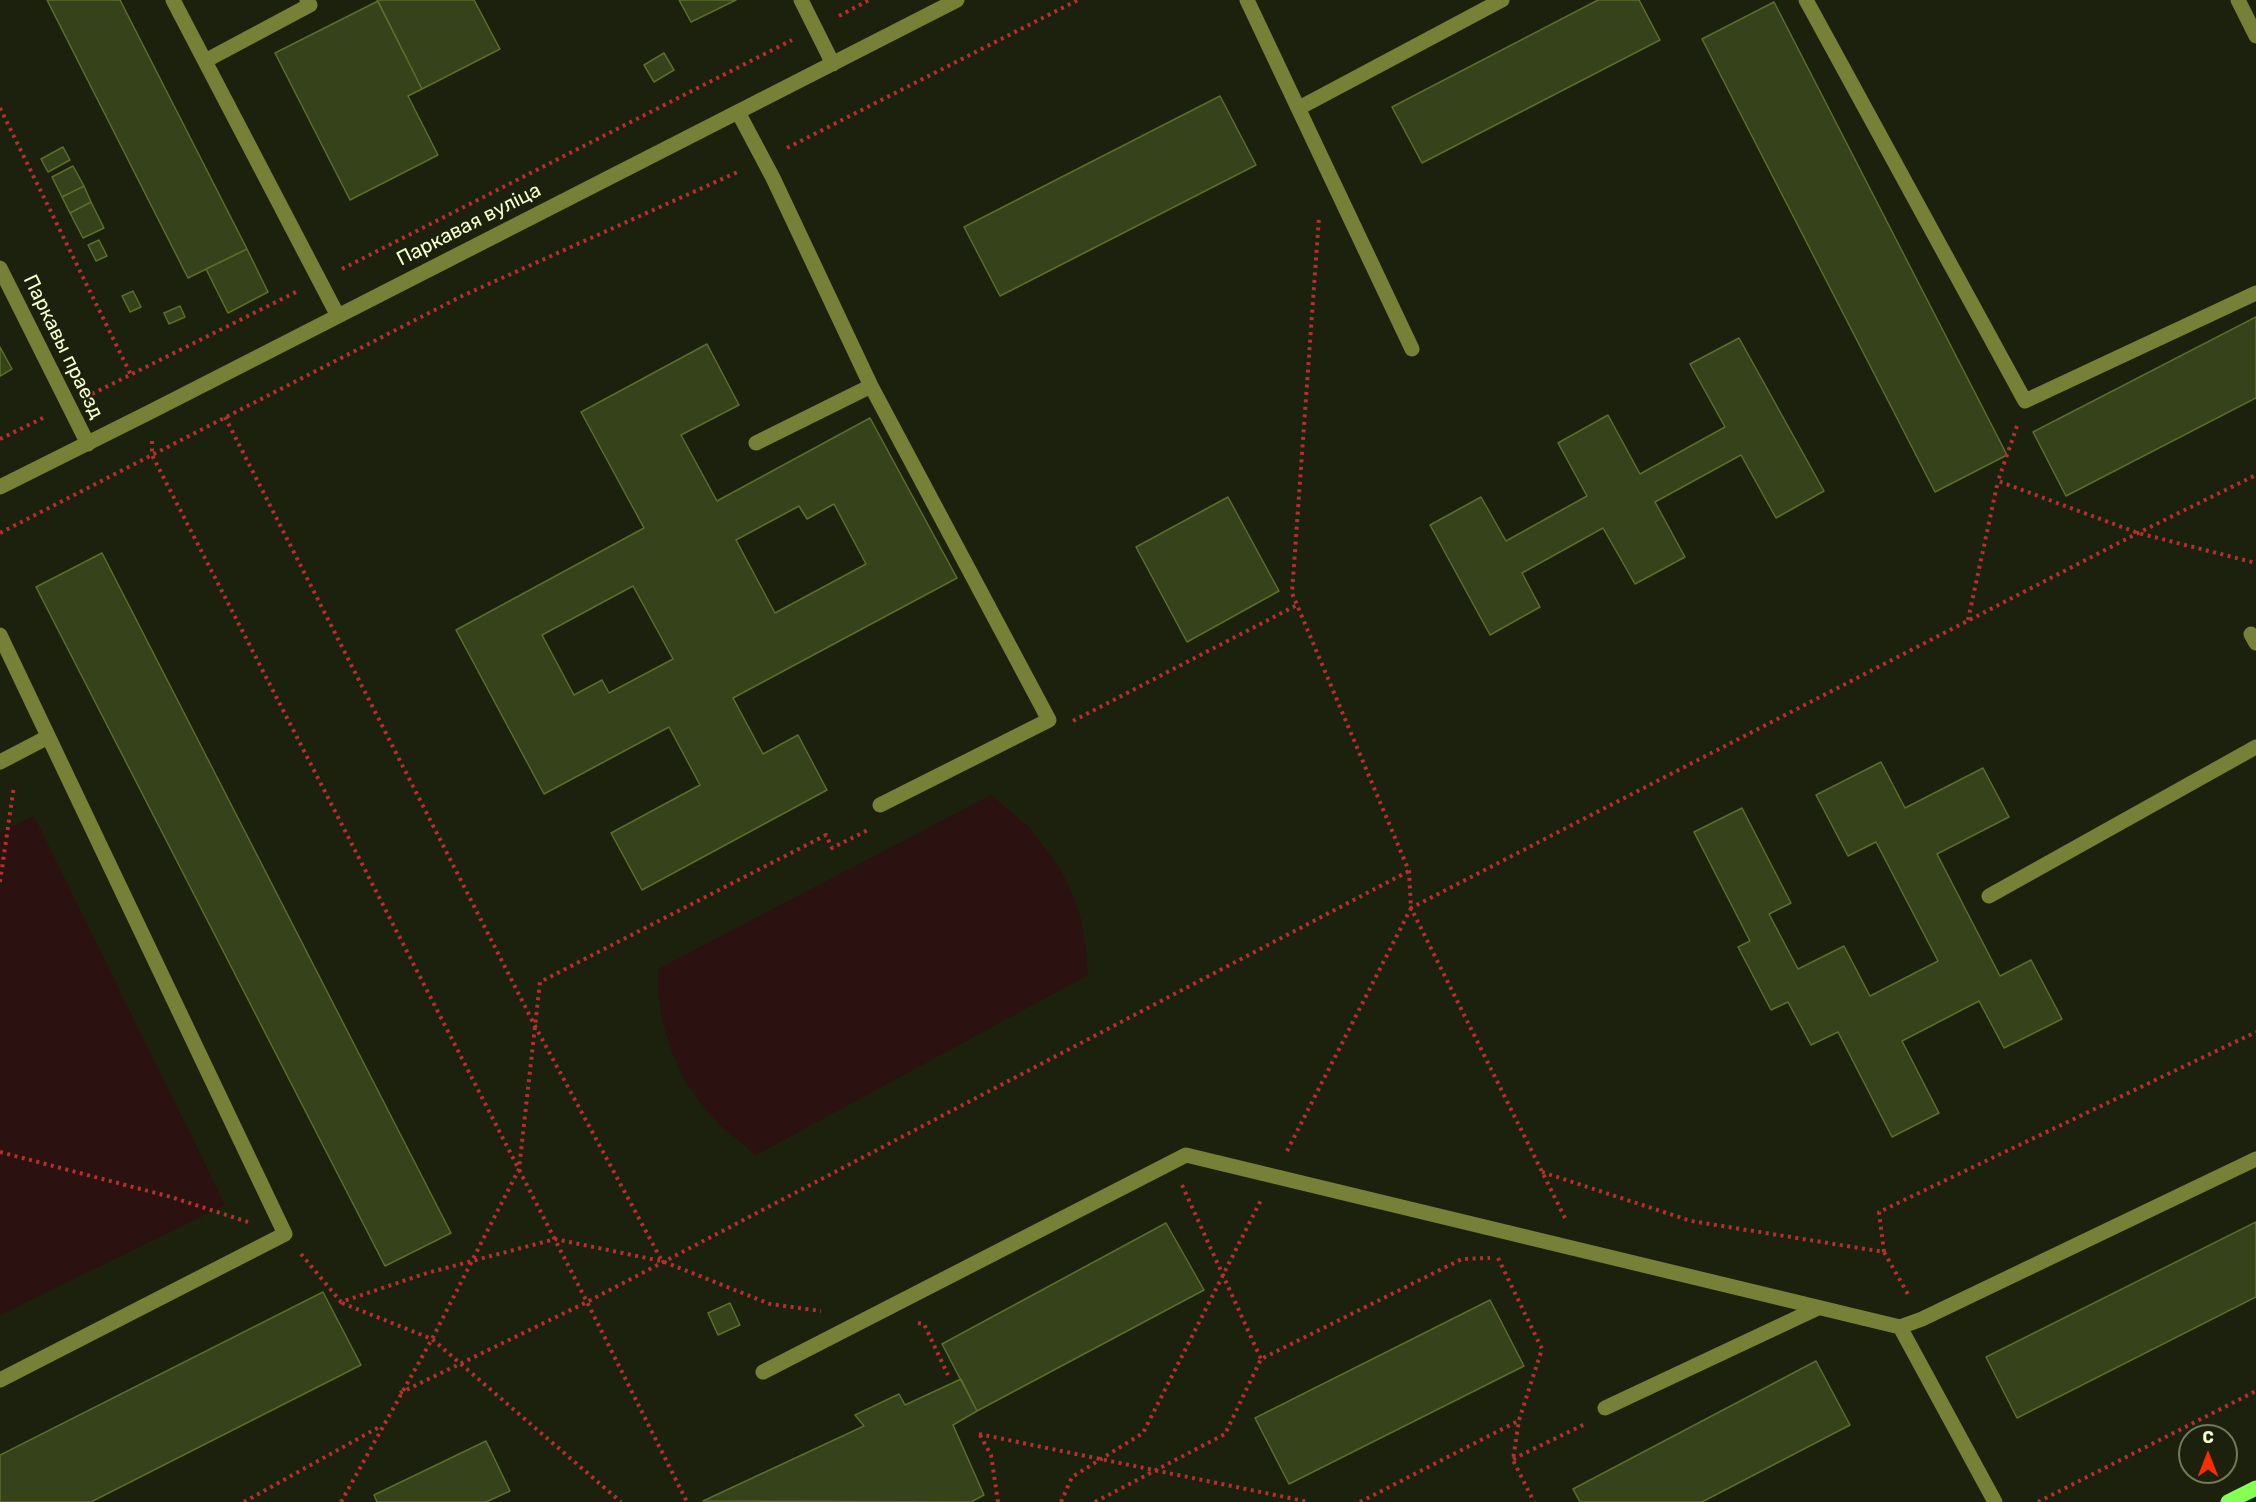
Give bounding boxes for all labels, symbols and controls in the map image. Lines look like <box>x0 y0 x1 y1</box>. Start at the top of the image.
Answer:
street label: Паркавая вуліца <box>393 178 545 272</box>
street label: Паркавы праезд <box>18 271 108 423</box>
north arrow <box>2178 1424 2238 1484</box>
text: С <box>2202 1428 2214 1447</box>

